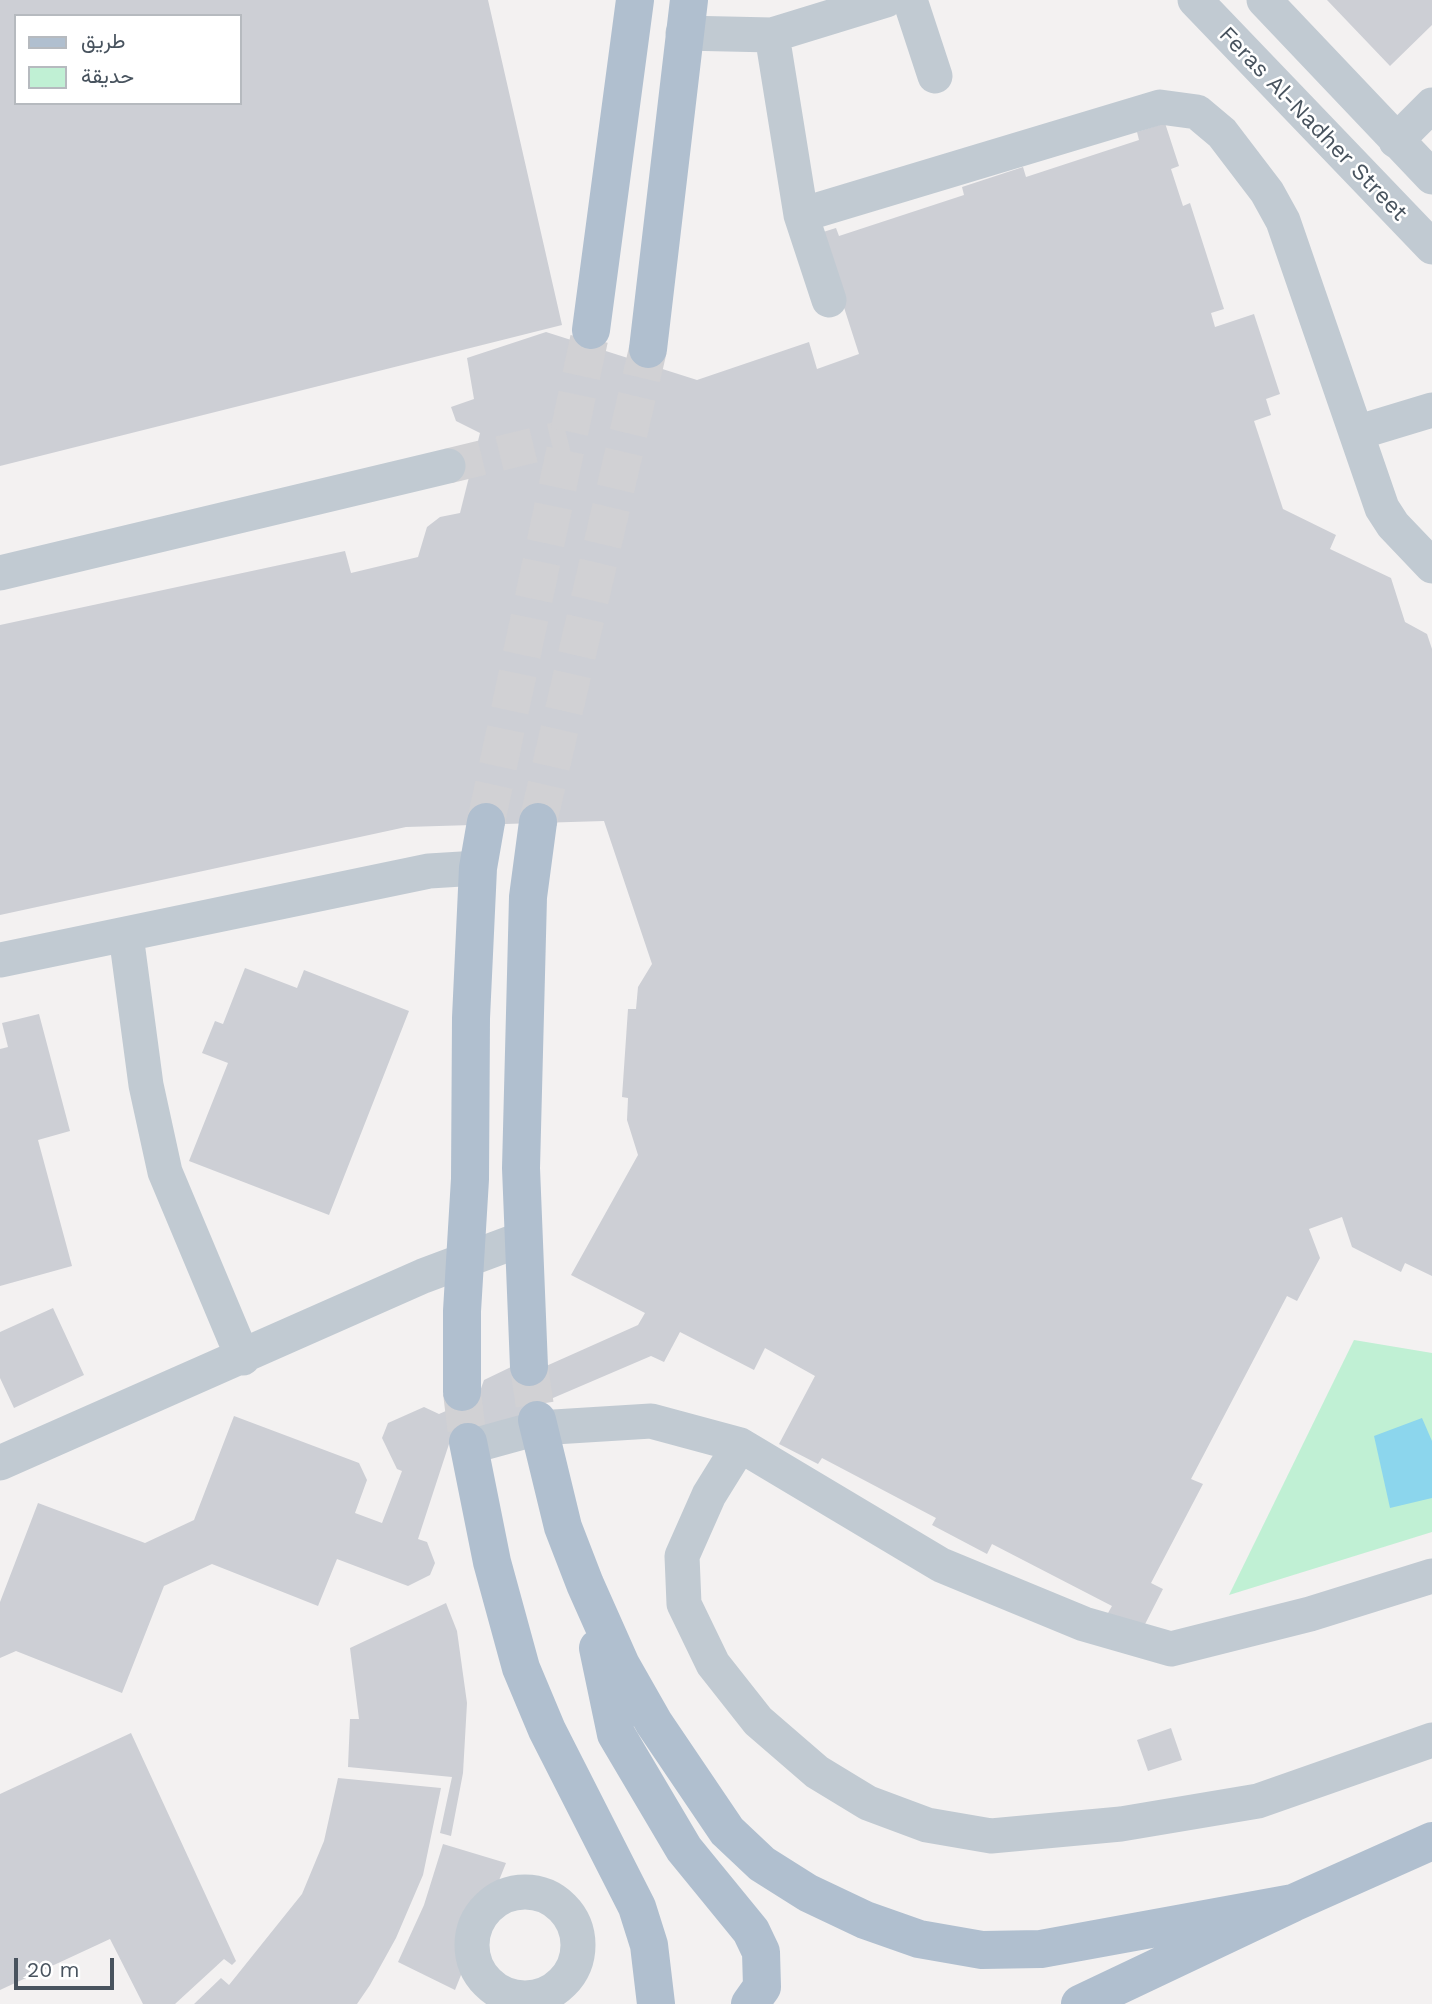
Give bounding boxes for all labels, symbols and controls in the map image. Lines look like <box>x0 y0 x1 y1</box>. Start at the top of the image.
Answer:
legend <box>14 14 242 105</box>
street label: Feras Al-Nadher Street <box>1213 21 1413 227</box>
text: طريق <box>81 28 126 53</box>
text: حديقة <box>81 63 134 88</box>
scale bar <box>18 1944 117 1988</box>
text: 20 m <box>27 1957 79 1982</box>

